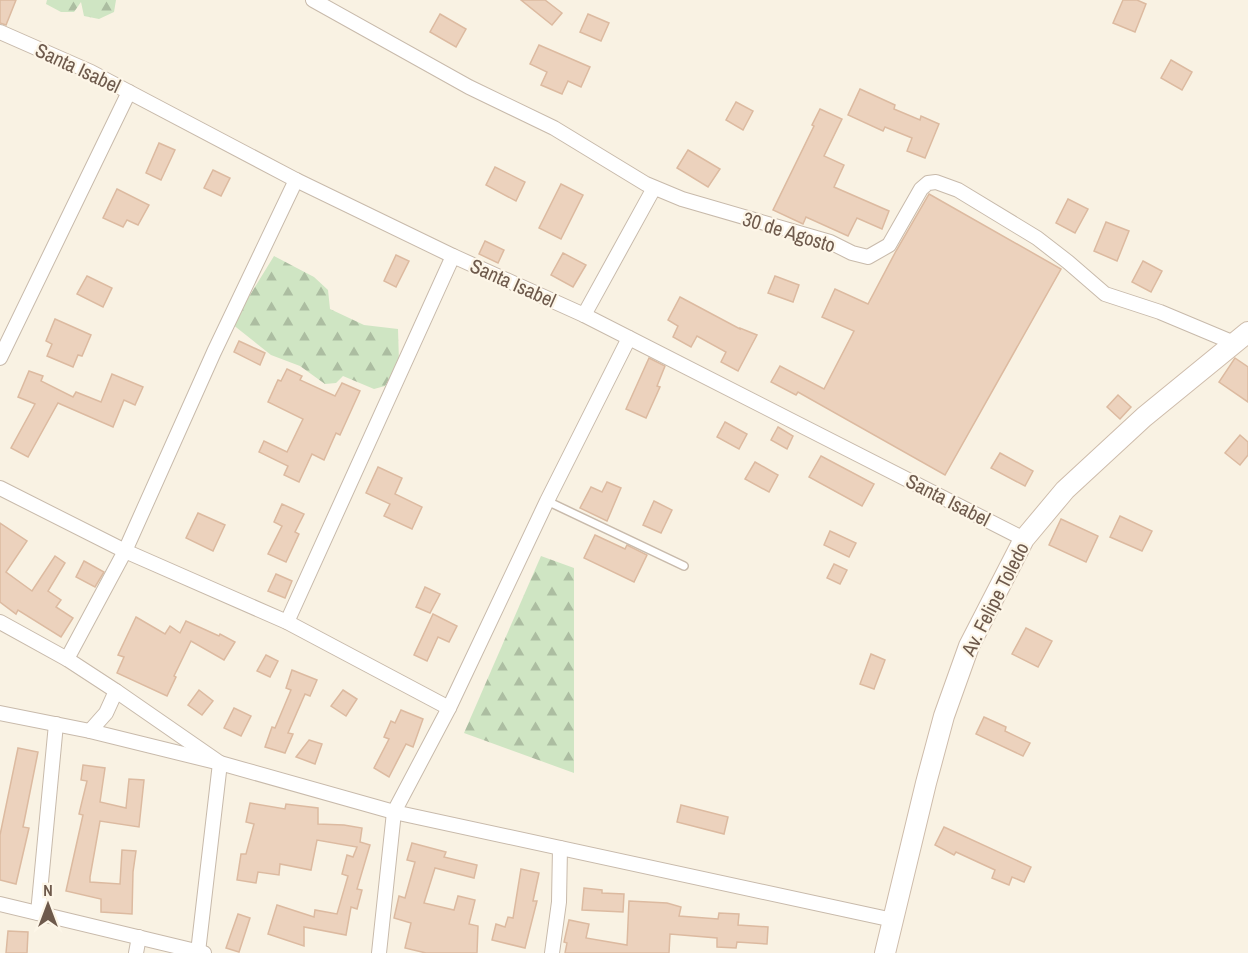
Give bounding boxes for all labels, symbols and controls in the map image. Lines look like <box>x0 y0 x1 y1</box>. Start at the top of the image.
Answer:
street label: Santa Isabel <box>31 36 125 99</box>
street label: 30 de Agosto <box>739 205 839 258</box>
street label: Santa Isabel <box>466 252 560 313</box>
street label: Santa Isabel <box>901 467 995 532</box>
street label: Av. Felipe Toledo <box>954 537 1035 661</box>
north arrow <box>18 875 78 935</box>
text: N <box>43 879 53 901</box>

